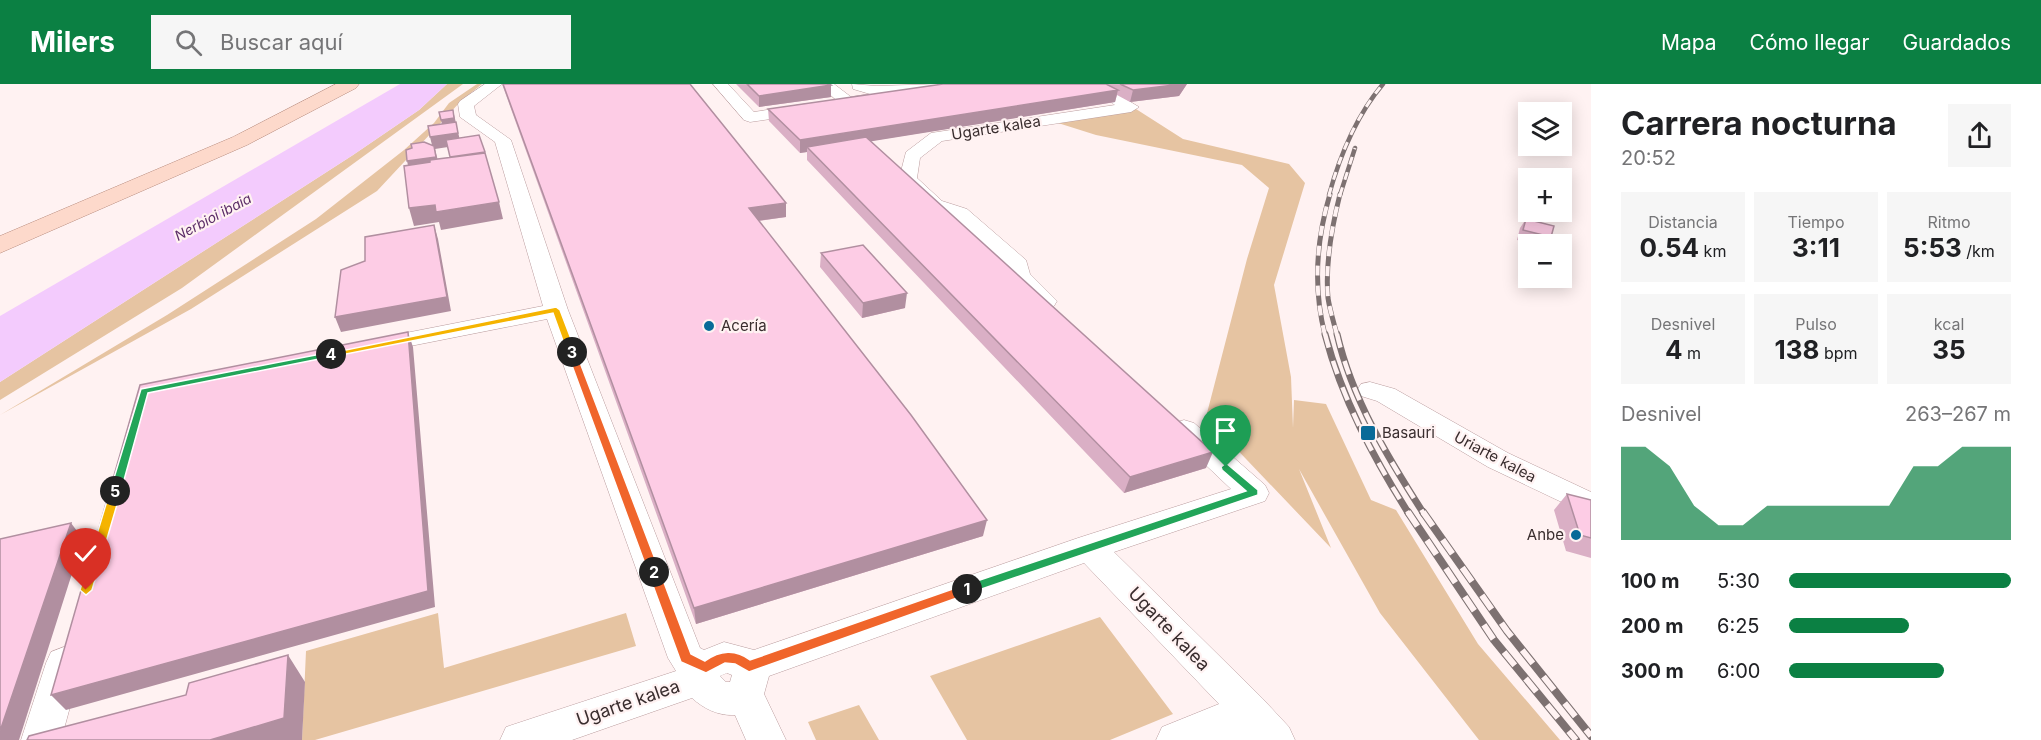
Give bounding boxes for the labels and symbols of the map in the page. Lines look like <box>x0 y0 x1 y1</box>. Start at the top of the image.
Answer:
street label: Ugarte kalea <box>950 111 1042 144</box>
water label: Nerbioi ibaia <box>172 189 254 244</box>
place label: Acería <box>721 316 767 335</box>
marker: Acería <box>702 319 716 333</box>
pin: 3 <box>557 337 587 367</box>
pin: 4 <box>316 339 346 369</box>
pin <box>1200 405 1251 467</box>
place label: Basauri <box>1382 423 1435 442</box>
marker: Basauri <box>1359 424 1377 442</box>
street label: Uriarte kalea <box>1451 427 1540 486</box>
pin: 5 <box>100 476 130 506</box>
place label: Anbe <box>1527 525 1564 544</box>
pin <box>60 528 111 590</box>
marker: Anbe <box>1569 528 1583 542</box>
pin: 2 <box>639 557 669 587</box>
pin: 1 <box>952 574 982 604</box>
street label: Ugarte kalea <box>1124 583 1214 675</box>
street label: Ugarte kalea <box>573 675 682 730</box>

